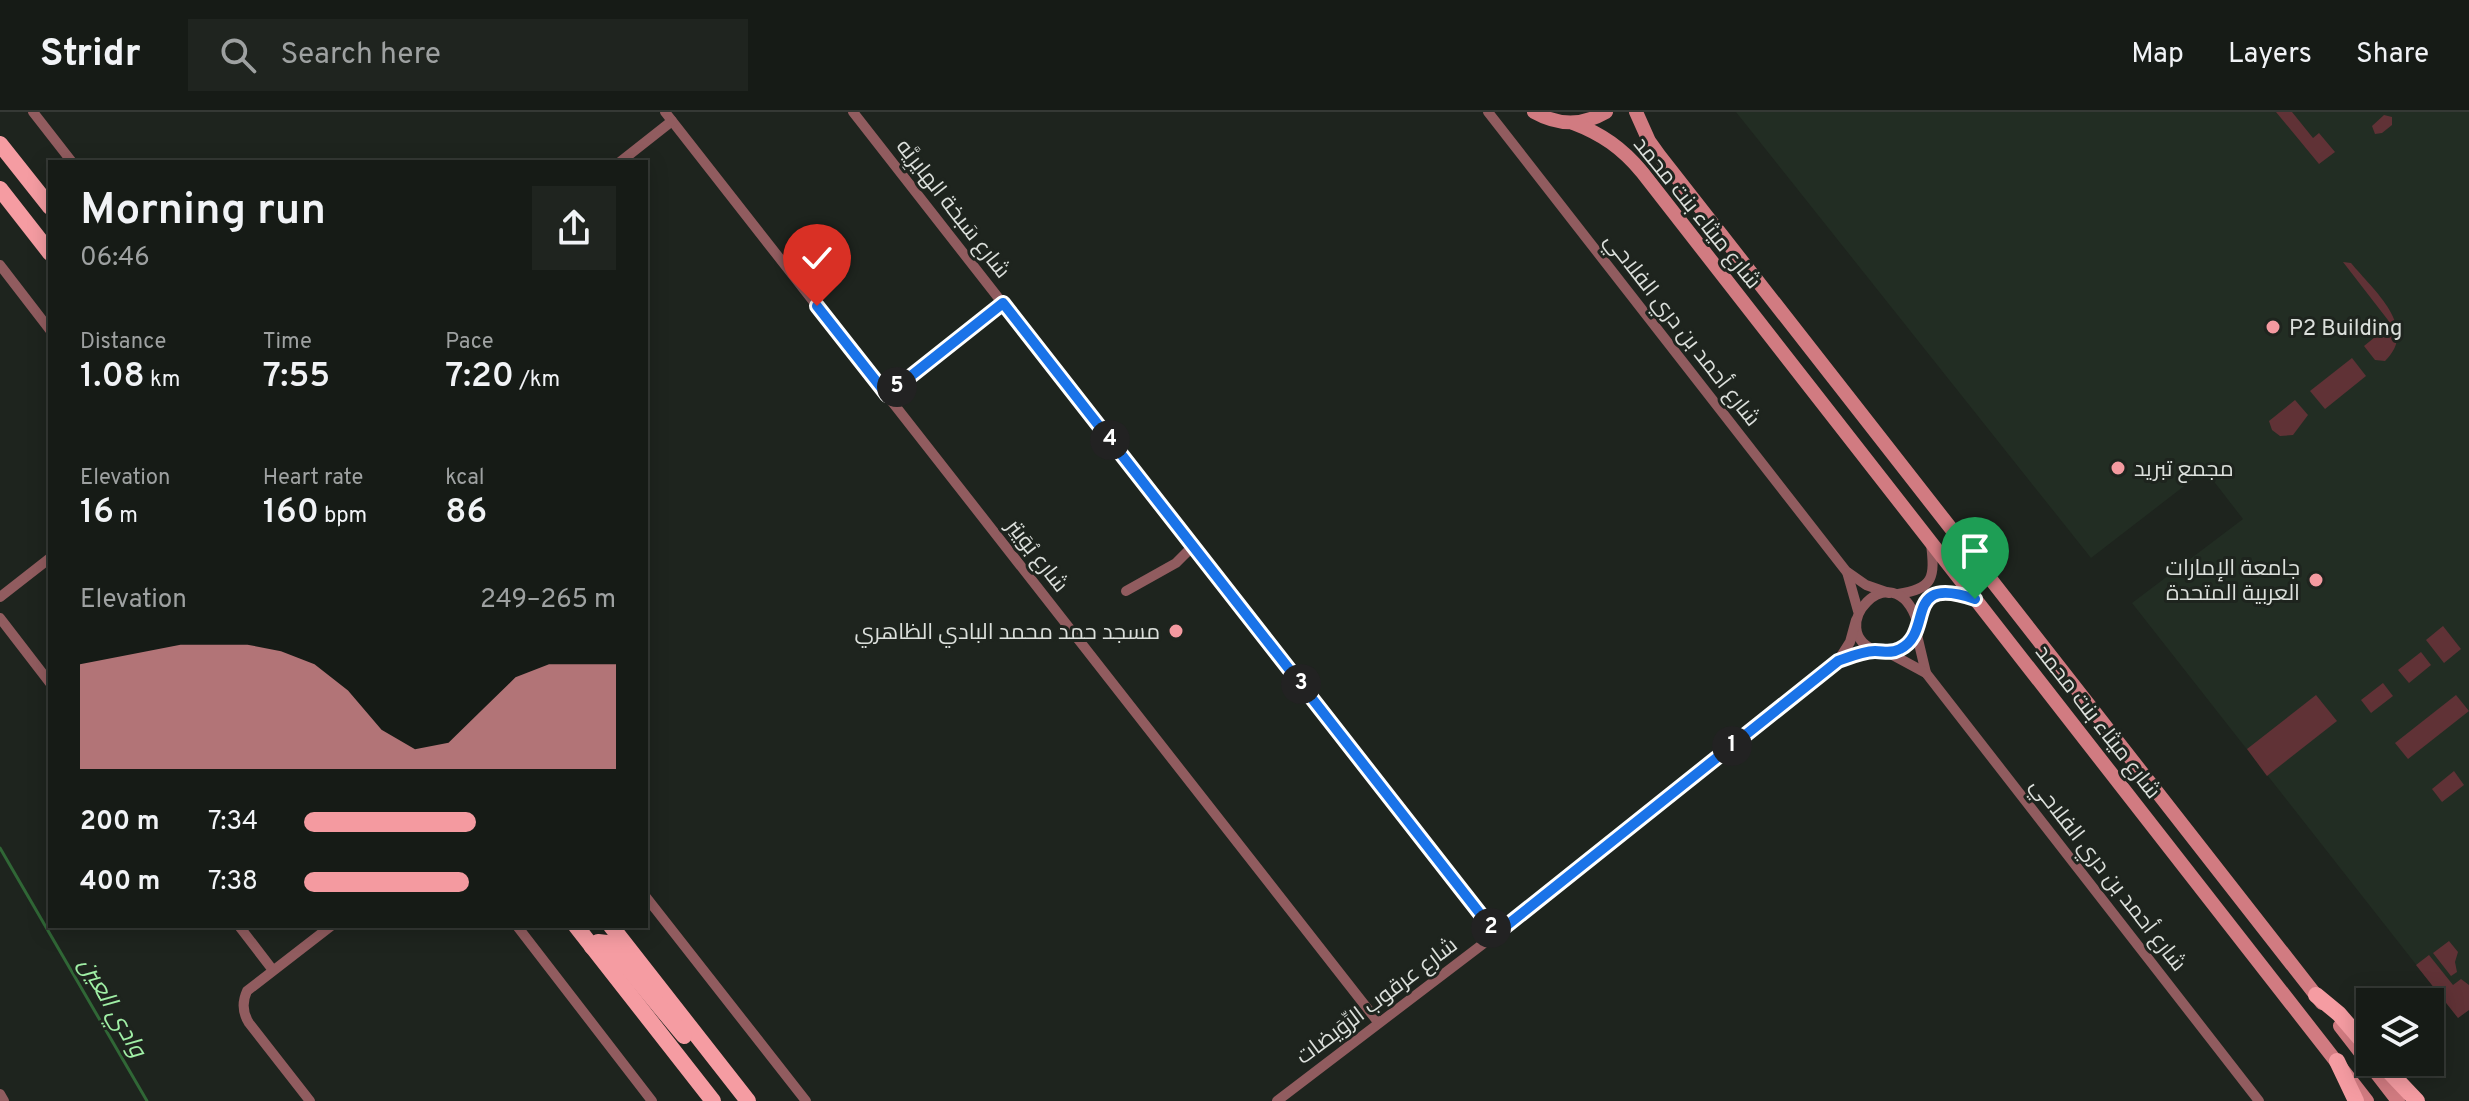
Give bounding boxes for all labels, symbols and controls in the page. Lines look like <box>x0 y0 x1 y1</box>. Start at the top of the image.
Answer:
search box <box>188 19 748 91</box>
text: Stridr <box>40 31 140 80</box>
icon: search <box>216 33 260 77</box>
text: Search here <box>280 37 441 74</box>
text: Map <box>2131 37 2184 73</box>
text: Layers <box>2228 37 2312 73</box>
text: Share <box>2356 37 2429 73</box>
street label: شارع ميثاء بنت محمد <box>1626 132 1766 295</box>
street label: شارع سَبخة الهايرِيَّه <box>889 134 1015 285</box>
text: Morning run <box>80 184 326 240</box>
button: share <box>532 186 616 270</box>
pin <box>783 224 851 306</box>
street label: شارع أحمد بن دري الفلاحي <box>1596 227 1766 433</box>
icon: check <box>795 236 839 280</box>
text: 06:46 <box>80 242 150 275</box>
place label: P2 Building <box>2289 316 2403 343</box>
marker: P2 Building <box>2264 318 2282 336</box>
text: Distance <box>80 329 166 356</box>
text: Time <box>263 329 312 356</box>
text: Pace <box>445 329 494 356</box>
text: 1.08 <box>80 356 145 399</box>
text: 7:55 <box>263 356 330 399</box>
text: 7:20 <box>445 356 514 399</box>
text: km <box>145 367 180 394</box>
text: /km <box>514 367 560 394</box>
pin: 5 <box>877 367 917 407</box>
text: 5 <box>890 373 904 400</box>
pin: 4 <box>1090 420 1130 460</box>
text: 4 <box>1103 426 1117 453</box>
place label: مجمع تبريد <box>2134 457 2234 484</box>
marker: مجمع تبريد <box>2109 459 2127 477</box>
text: Elevation <box>80 465 170 492</box>
text: Heart rate <box>263 465 363 492</box>
text: kcal <box>445 465 484 492</box>
text: 16 <box>80 492 114 535</box>
text: 160 <box>263 492 319 535</box>
text: 86 <box>445 492 487 535</box>
text: m <box>114 503 138 530</box>
text: bpm <box>319 503 367 530</box>
street label: شارع بُوَيتِر <box>998 513 1073 598</box>
pin <box>1941 517 2009 599</box>
icon: arrive <box>1953 529 1997 573</box>
place label: جامعة الإمارات العربية المتحدة <box>2166 556 2300 608</box>
marker: جامعة الإمارات العربية المتحدة <box>2307 571 2325 589</box>
text: Elevation <box>80 584 187 617</box>
text: 249–265 m <box>480 584 616 617</box>
place label: مسجد حمد محمد البادي الظاهري <box>854 620 1160 648</box>
marker: مسجد حمد محمد البادي الظاهري <box>1167 622 1185 640</box>
street label: شارع ميثاء بنت محمد <box>2029 640 2166 805</box>
pin: 3 <box>1281 664 1321 704</box>
text: 3 <box>1294 670 1308 697</box>
pin: 1 <box>1712 726 1752 766</box>
text: 1 <box>1728 732 1736 759</box>
street label: شارع أحمد بن دري الفلاحي <box>2022 772 2192 978</box>
text: 200 m <box>80 806 159 839</box>
text: 7:34 <box>208 806 258 839</box>
text: 400 m <box>80 866 160 899</box>
text: 7:38 <box>208 866 258 899</box>
pin: 2 <box>1471 908 1511 948</box>
text: 2 <box>1484 914 1498 941</box>
street label: شارع عرقوب الرِّوَيضات <box>1291 932 1464 1071</box>
water label: وادي العين <box>69 953 153 1066</box>
map controls <box>2356 988 2444 1076</box>
button: layers <box>2356 988 2444 1076</box>

